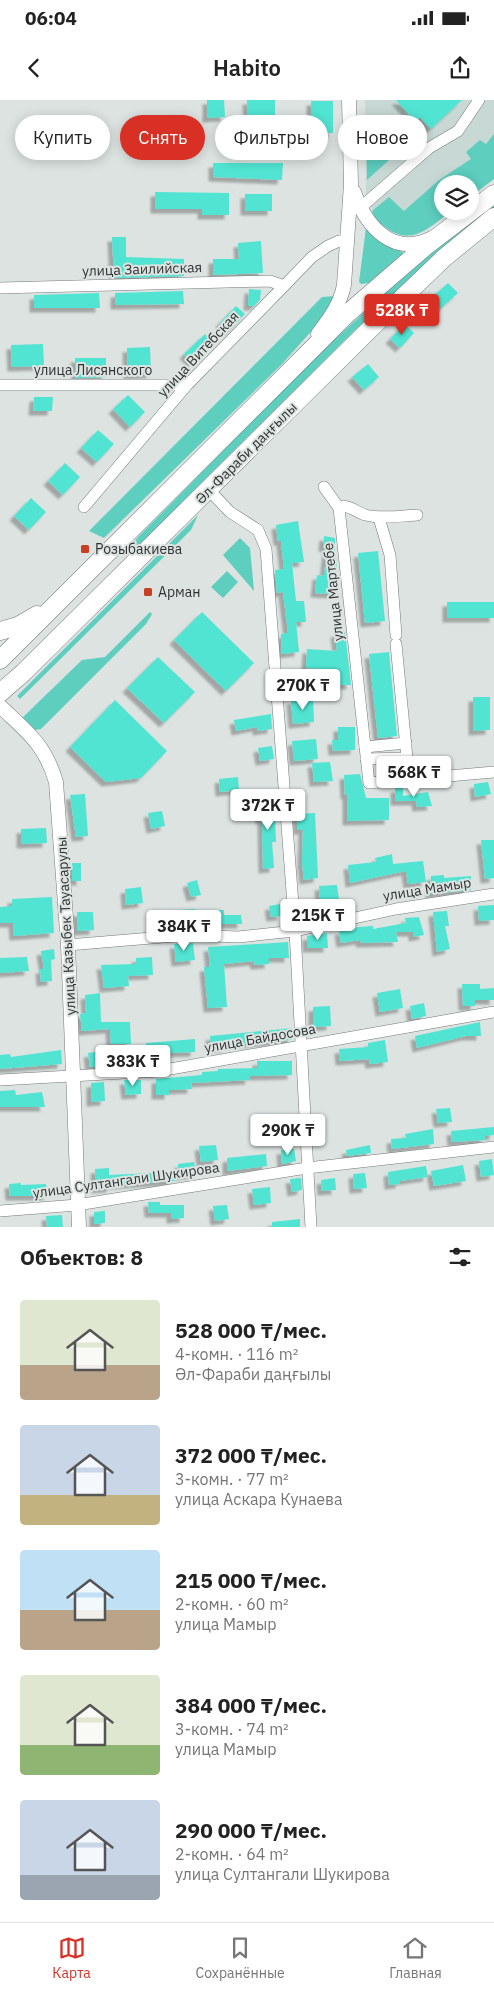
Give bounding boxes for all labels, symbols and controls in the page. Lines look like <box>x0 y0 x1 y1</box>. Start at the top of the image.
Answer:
text: 06:04 <box>25 6 77 30</box>
text: Habito <box>213 53 281 82</box>
icon: back <box>20 54 48 82</box>
icon: share <box>446 54 474 82</box>
chip: Купить <box>15 115 110 160</box>
chip: Снять <box>120 115 205 160</box>
chip: Фильтры <box>215 115 328 160</box>
chip: Новое <box>338 115 427 160</box>
map controls <box>434 175 479 220</box>
button: layers <box>434 175 479 220</box>
street label: улица Заилийская <box>82 258 202 280</box>
pin: 528K ₸ <box>361 294 443 336</box>
text: 528K ₸ <box>375 300 429 320</box>
street label: улица Витебская <box>154 307 242 401</box>
street label: улица Лисянского <box>34 361 152 379</box>
street label: Әл-Фараби даңғылы <box>191 398 301 508</box>
place label: Розыбакиева <box>95 540 183 558</box>
street label: улица Мартебе <box>319 542 347 642</box>
marker: Розыбакиева <box>79 543 91 555</box>
place label: Арман <box>158 583 201 601</box>
marker: Арман <box>142 586 154 598</box>
pin: 270K ₸ <box>262 668 344 711</box>
text: 270K ₸ <box>276 675 330 695</box>
pin: 568K ₸ <box>373 756 455 798</box>
text: 568K ₸ <box>387 762 441 782</box>
pin: 372K ₸ <box>227 788 309 831</box>
text: 372K ₸ <box>241 795 295 815</box>
street label: улица Казыбек Тауасарулы <box>52 836 80 1016</box>
street label: улица Мамыр <box>382 873 472 905</box>
pin: 215K ₸ <box>277 898 359 941</box>
text: 215K ₸ <box>291 905 345 925</box>
pin: 384K ₸ <box>143 910 225 952</box>
text: 384K ₸ <box>157 916 211 936</box>
street label: улица Байдосова <box>203 1019 318 1057</box>
pin: 383K ₸ <box>92 1044 174 1087</box>
text: 383K ₸ <box>106 1051 160 1071</box>
pin: 290K ₸ <box>247 1114 329 1156</box>
text: 290K ₸ <box>261 1120 315 1140</box>
street label: улица Султангали Шукирова <box>32 1158 221 1202</box>
text: Объектов: 8 <box>20 1243 143 1271</box>
icon: filters <box>446 1243 474 1271</box>
text: 528 000 ₸/мес. <box>175 1316 327 1344</box>
icon: home <box>60 1320 120 1380</box>
text: 4-комн. · 116 m² <box>175 1344 298 1364</box>
text: Әл-Фараби даңғылы <box>175 1364 331 1384</box>
text: 372 000 ₸/мес. <box>175 1441 327 1469</box>
icon: home <box>60 1445 120 1505</box>
text: 3-комн. · 77 m² <box>175 1469 289 1489</box>
text: улица Аскара Кунаева <box>175 1489 343 1509</box>
text: 215 000 ₸/мес. <box>175 1566 327 1594</box>
icon: home <box>60 1570 120 1630</box>
text: 2-комн. · 60 m² <box>175 1594 289 1614</box>
text: улица Мамыр <box>175 1614 277 1634</box>
text: 384 000 ₸/мес. <box>175 1691 327 1719</box>
icon: home <box>60 1695 120 1755</box>
text: 3-комн. · 74 m² <box>175 1719 289 1739</box>
text: улица Мамыр <box>175 1739 277 1759</box>
text: 290 000 ₸/мес. <box>175 1816 327 1844</box>
icon: home <box>60 1820 120 1880</box>
text: 2-комн. · 64 m² <box>175 1844 289 1864</box>
text: улица Султангали Шукирова <box>175 1864 390 1884</box>
tab: Карта <box>52 1934 91 1982</box>
tab: Сохранённые <box>195 1934 285 1982</box>
tab: Главная <box>389 1934 442 1982</box>

